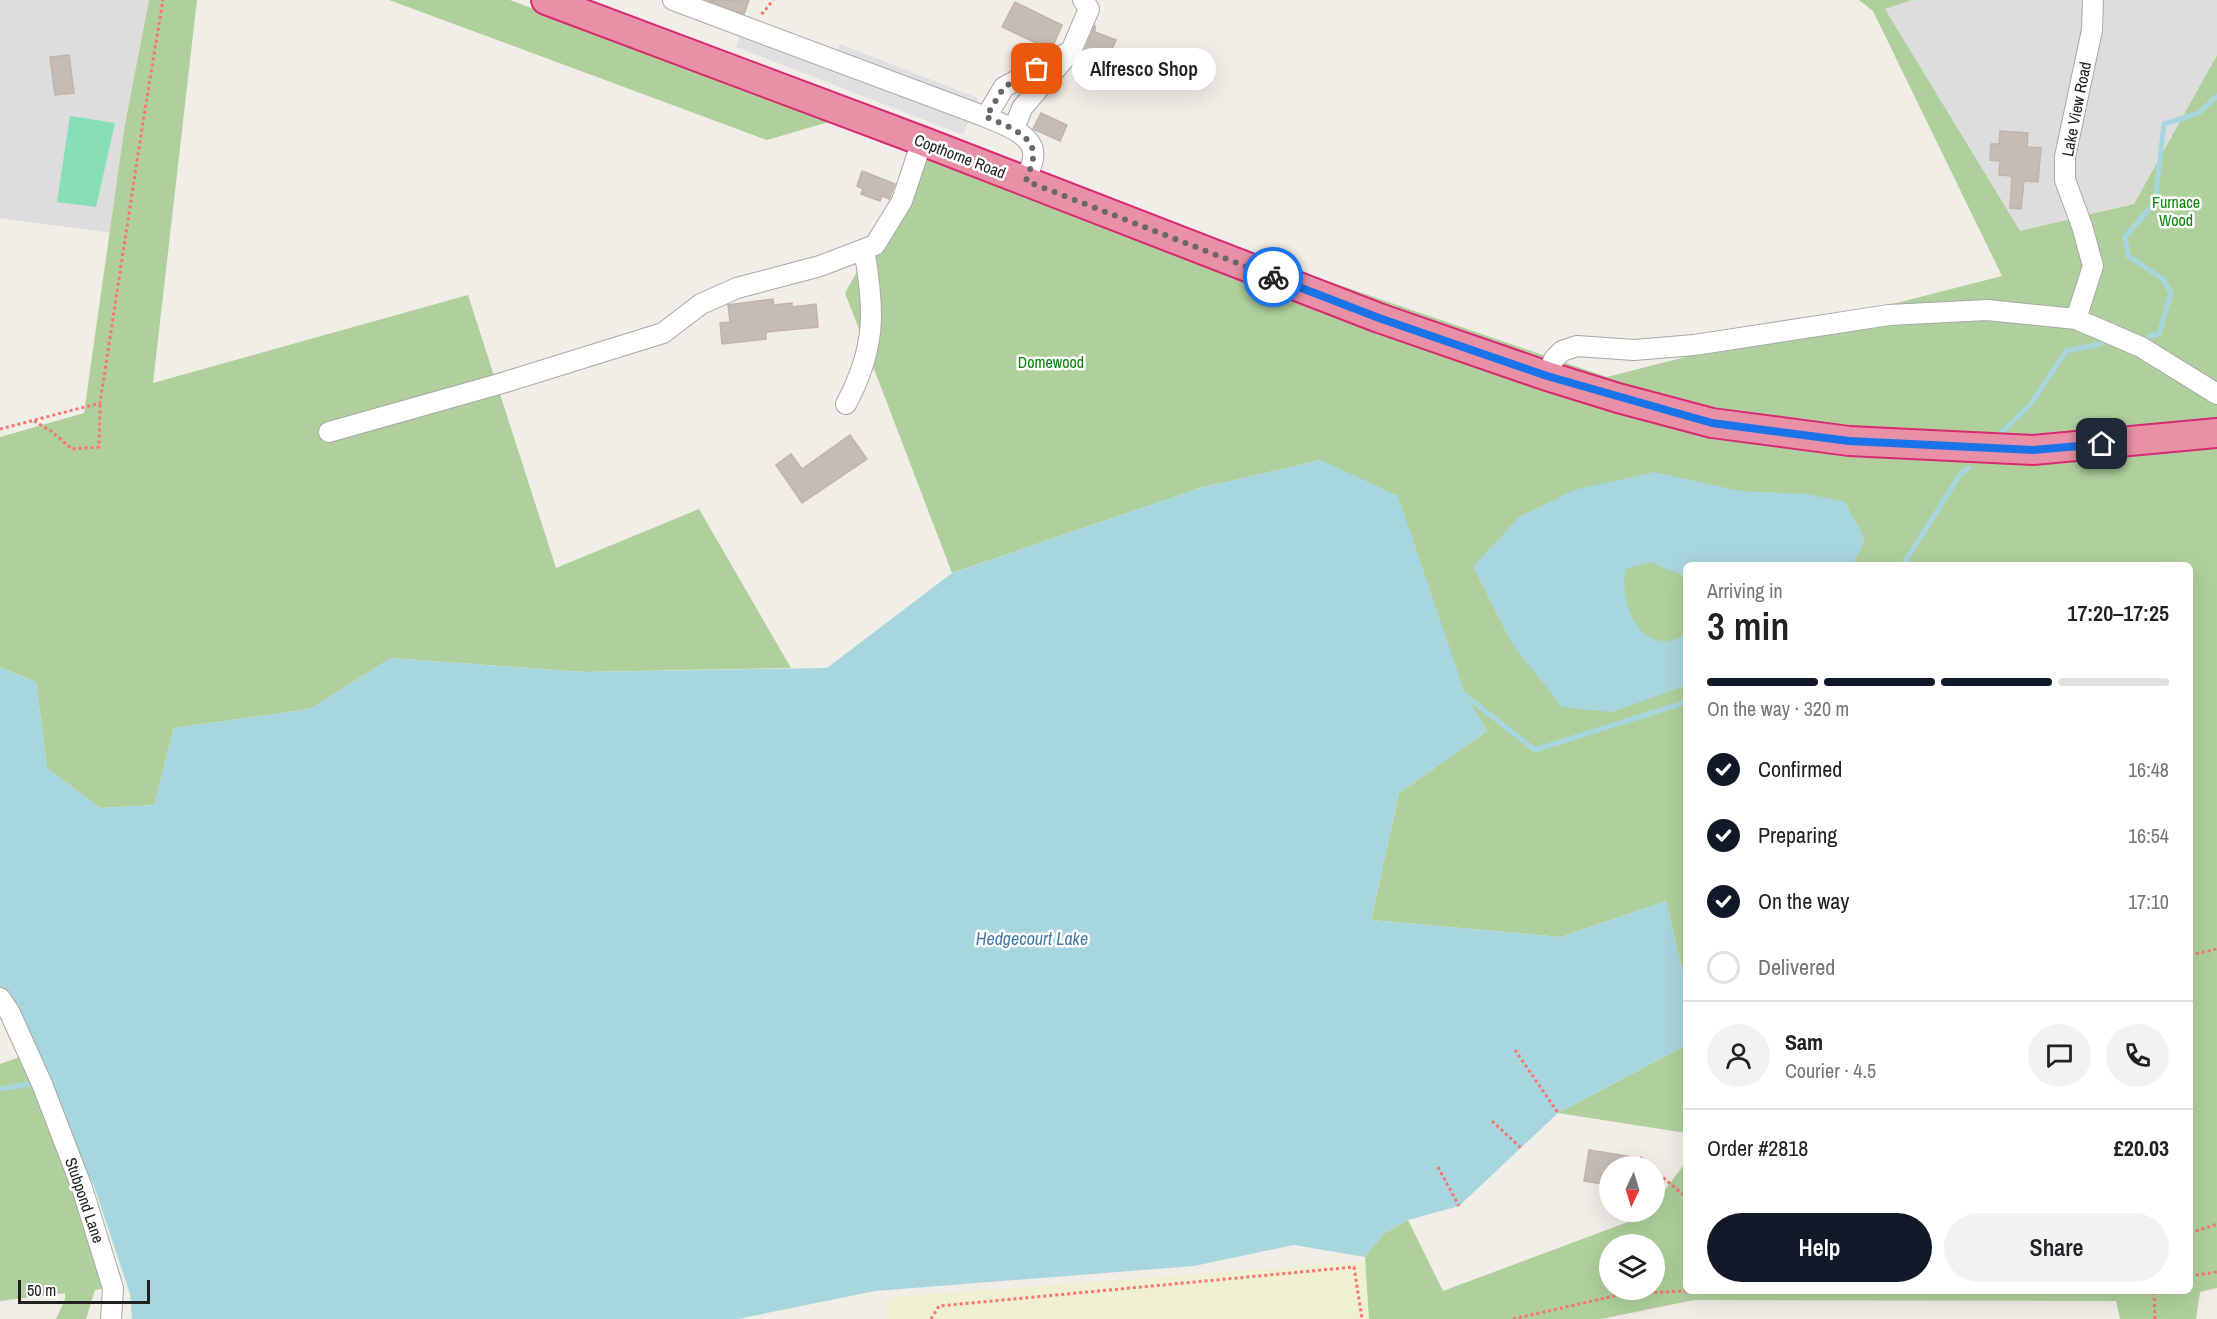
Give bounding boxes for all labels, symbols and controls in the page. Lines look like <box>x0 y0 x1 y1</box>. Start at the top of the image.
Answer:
pin <box>1011 43 1062 94</box>
callout: Alfresco Shop <box>1073 48 1217 90</box>
icon: bag <box>1020 52 1053 85</box>
text: Alfresco Shop <box>1090 55 1198 82</box>
street label: Lake View Road <box>2056 60 2096 158</box>
street label: Copthorne Road <box>911 128 1009 184</box>
park label: Furnace Wood <box>2152 191 2200 231</box>
courier <box>1243 247 1303 307</box>
icon: bike <box>1257 261 1290 294</box>
park label: Domewood <box>1018 351 1084 373</box>
pin <box>2076 418 2127 469</box>
icon: home <box>2085 427 2118 460</box>
text: Arriving in <box>1707 577 1783 604</box>
text: 17:20–17:25 <box>2067 598 2169 628</box>
text: 3 min <box>1707 600 1789 652</box>
text: On the way · 320 m <box>1707 695 1849 722</box>
icon: check <box>1707 753 1740 786</box>
text: Confirmed <box>1758 754 1842 784</box>
text: 16:48 <box>2128 756 2169 783</box>
icon: check <box>1707 819 1740 852</box>
text: Preparing <box>1758 820 1837 850</box>
text: 16:54 <box>2128 822 2169 849</box>
icon: check <box>1707 885 1740 918</box>
text: On the way <box>1758 886 1849 916</box>
text: 17:10 <box>2128 888 2169 915</box>
water label: Hedgecourt Lake <box>976 926 1088 951</box>
text: Delivered <box>1758 952 1835 982</box>
button: person <box>1707 1024 1770 1087</box>
button: chat <box>2028 1024 2091 1087</box>
button: phone <box>2106 1024 2169 1087</box>
text: Sam <box>1785 1027 1823 1057</box>
text: Courier · 4.5 <box>1785 1057 1876 1084</box>
text: Order #2818 <box>1707 1133 1808 1163</box>
text: £20.03 <box>2114 1133 2169 1163</box>
street label: Stubpond Lane <box>60 1154 110 1246</box>
north arrow <box>1599 1156 1665 1222</box>
map controls <box>1599 1156 1665 1300</box>
button: Help <box>1707 1213 1932 1282</box>
button: Share <box>1944 1213 2169 1282</box>
button: layers <box>1599 1234 1665 1300</box>
scale bar <box>18 1277 150 1304</box>
text: 50 m <box>27 1279 56 1301</box>

